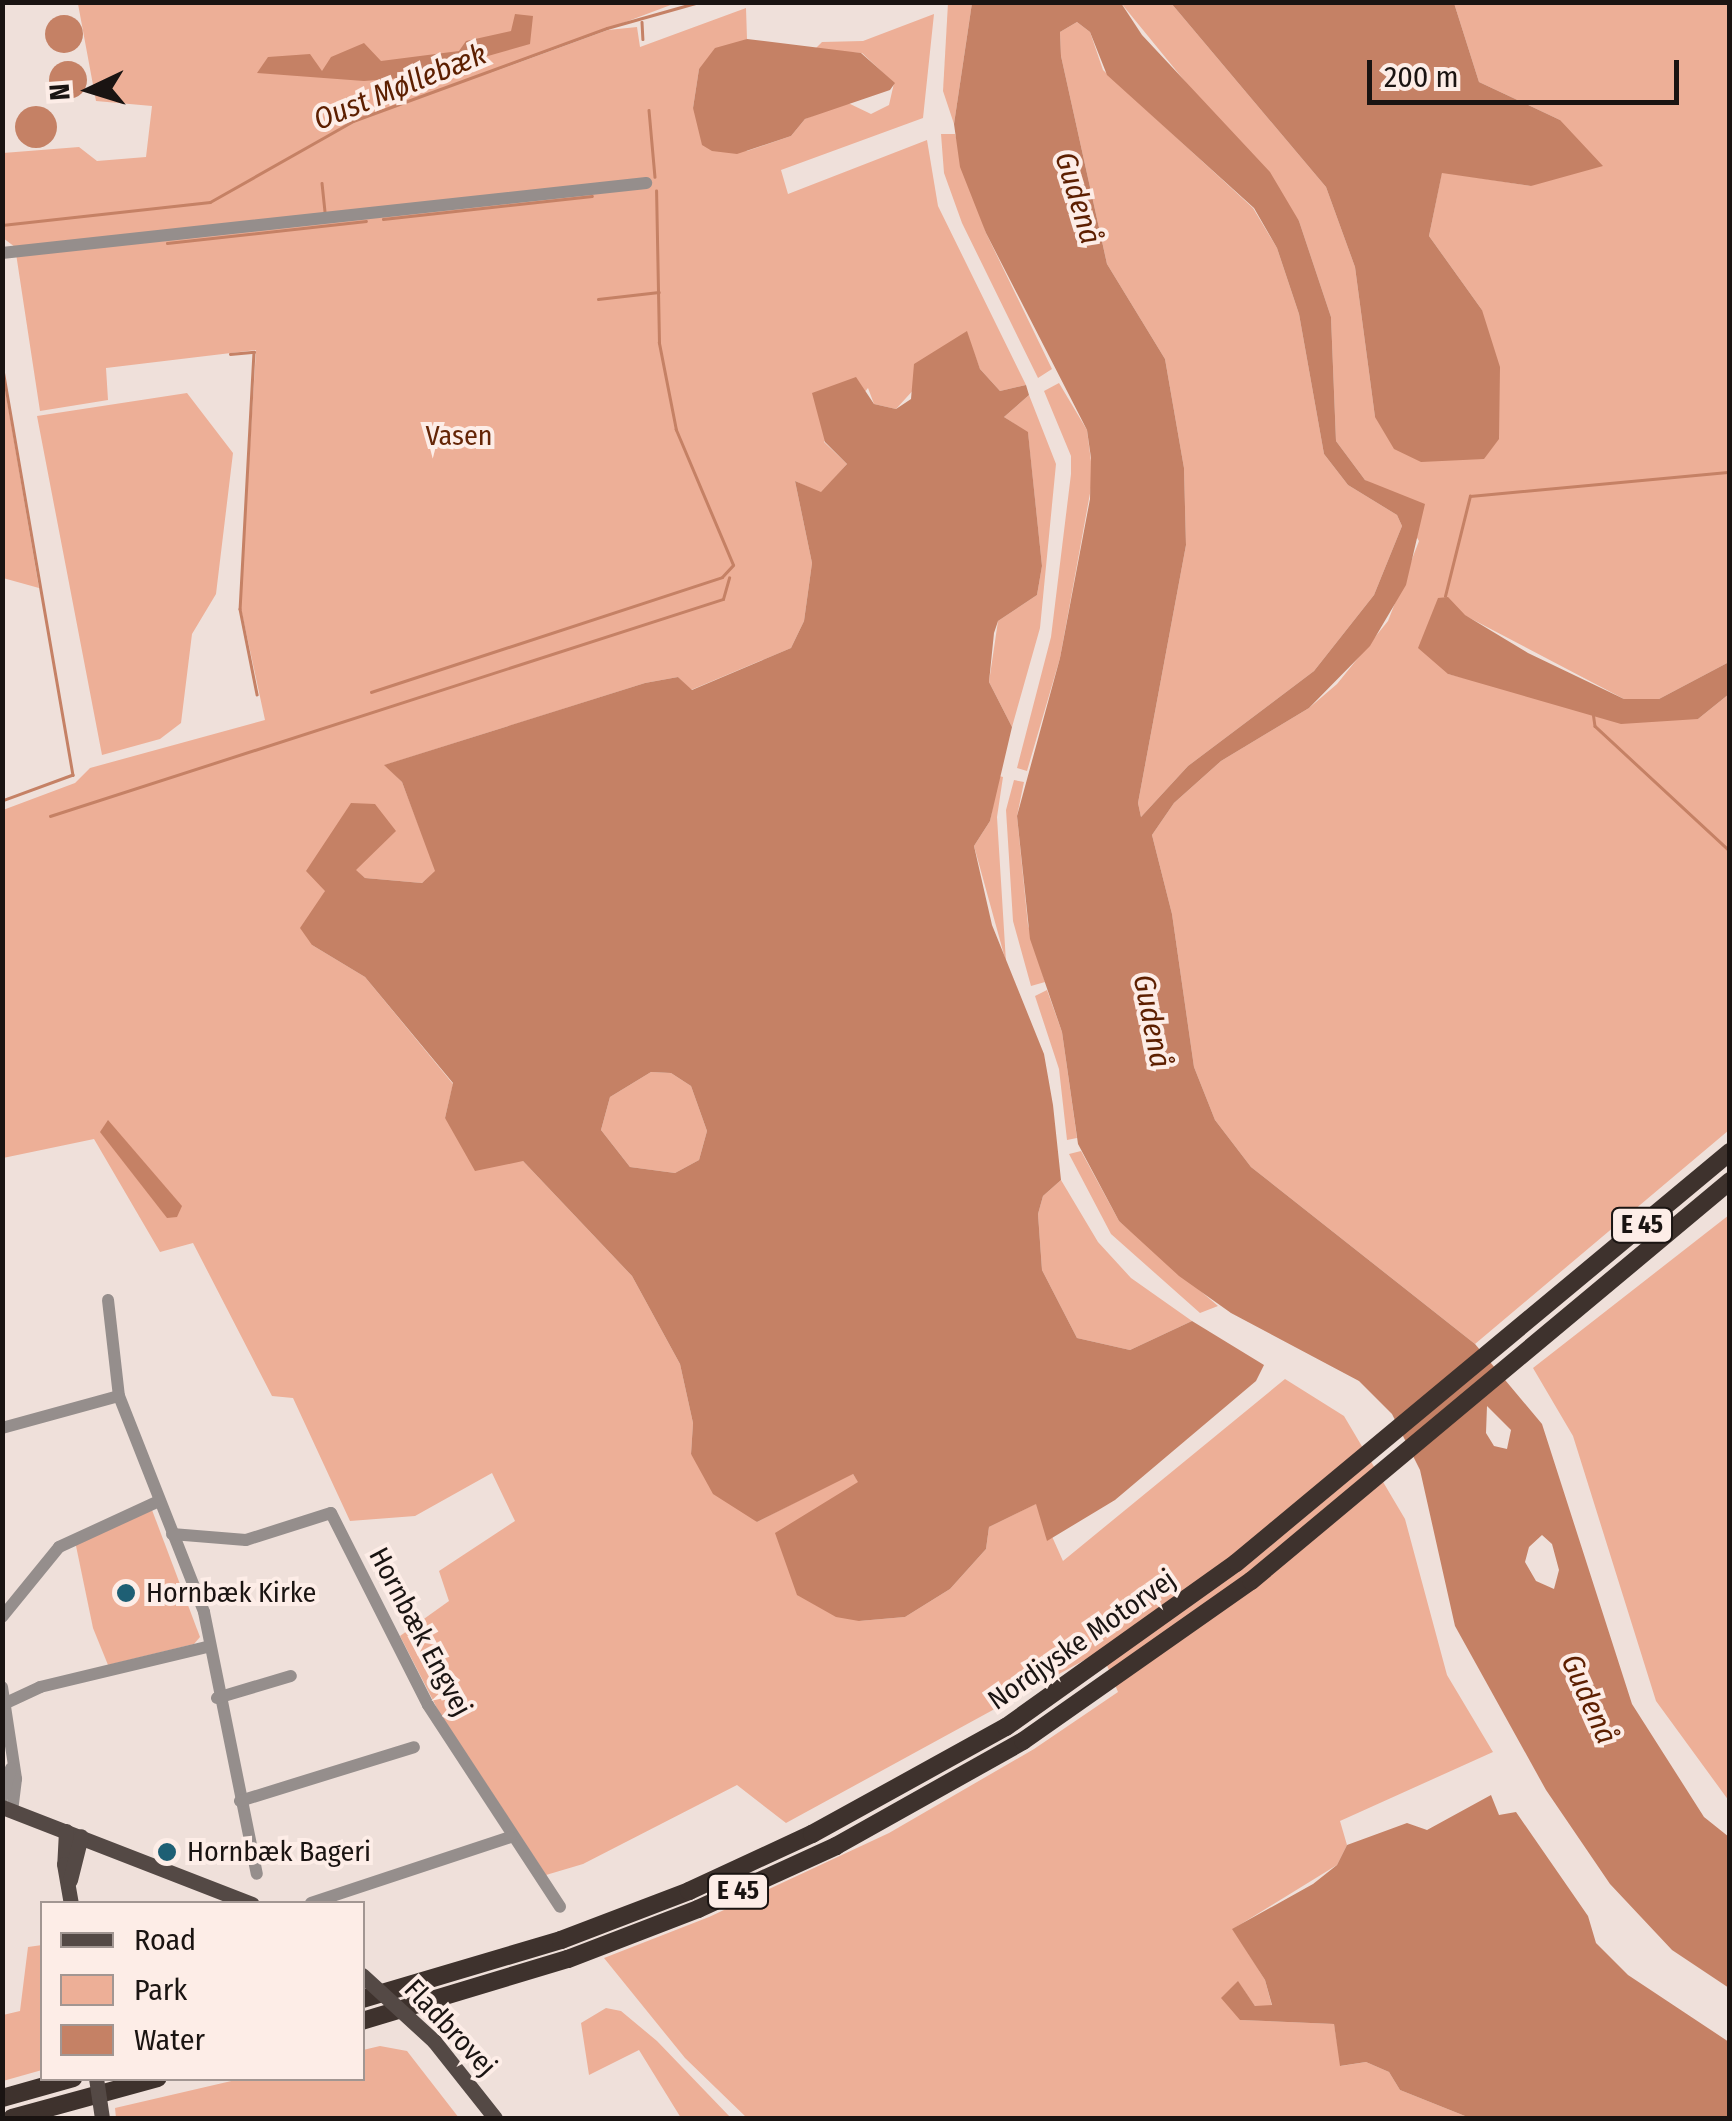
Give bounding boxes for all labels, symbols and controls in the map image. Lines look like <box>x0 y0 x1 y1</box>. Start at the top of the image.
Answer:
water label: Oust Møllebæk <box>308 36 492 138</box>
north arrow <box>40 40 140 140</box>
scale bar <box>1372 40 1684 102</box>
text: 200 m <box>1384 59 1459 95</box>
text: N <box>43 83 77 102</box>
water label: Gudenå <box>1047 148 1109 248</box>
park label: Vasen <box>425 419 493 453</box>
water label: Gudenå <box>1125 971 1179 1071</box>
road number: E 45 <box>1610 1205 1674 1245</box>
street label: Hornbæk Engvej <box>361 1542 479 1722</box>
street label: Nordjyske Motorvej <box>982 1563 1182 1717</box>
place label: Hornbæk Kirke <box>146 1576 316 1610</box>
marker: Hornbæk Kirke <box>115 1582 137 1604</box>
water label: Gudenå <box>1553 1649 1625 1749</box>
place label: Hornbæk Bageri <box>187 1835 371 1869</box>
marker: Hornbæk Bageri <box>156 1841 178 1863</box>
road number: E 45 <box>706 1871 770 1911</box>
legend <box>40 1901 365 2081</box>
text: Road <box>134 1922 196 1958</box>
text: Park <box>134 1972 187 2008</box>
street label: Fladbrovej <box>397 1973 503 2083</box>
text: Water <box>134 2022 205 2058</box>

